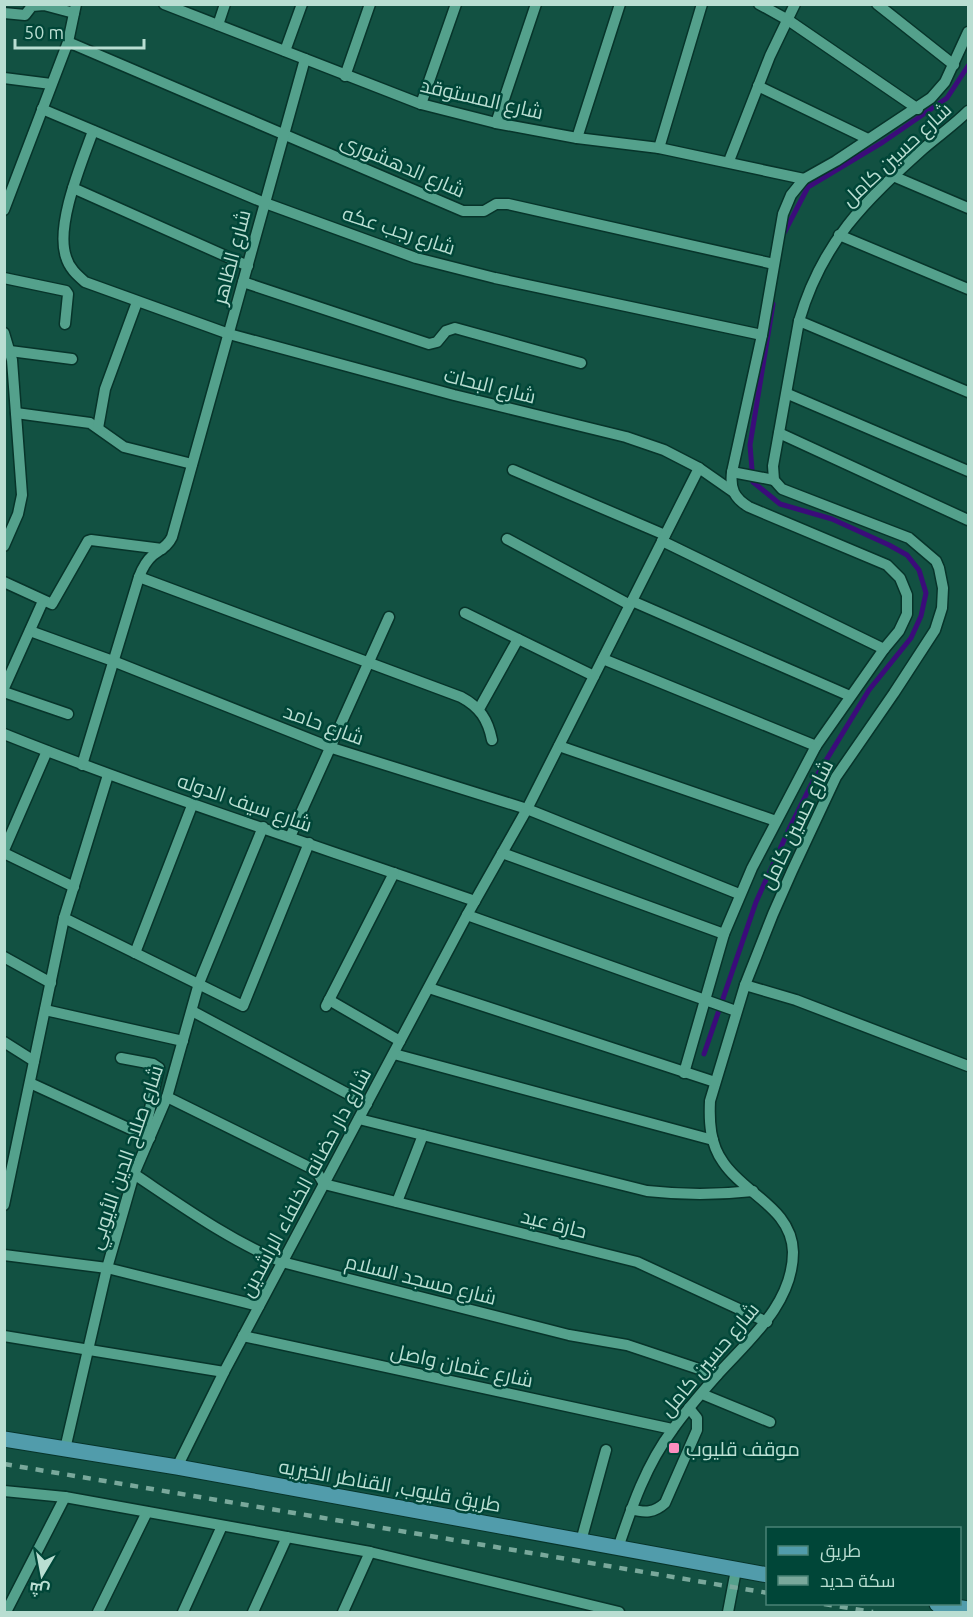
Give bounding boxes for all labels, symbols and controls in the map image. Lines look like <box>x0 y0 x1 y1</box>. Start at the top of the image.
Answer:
scale bar <box>15 12 144 50</box>
text: 50 m <box>24 22 64 42</box>
street label: شارع المستوقد <box>418 73 546 126</box>
street label: شارع حسين كامل <box>836 97 958 213</box>
street label: شارع الدهشورى <box>336 128 469 204</box>
street label: شارع رجب عكه <box>339 201 458 262</box>
street label: شارع الظاهر <box>207 207 258 309</box>
street label: شارع البحات <box>441 362 538 410</box>
street label: شارع حامد <box>280 699 367 752</box>
street label: شارع حسين كامل <box>755 755 840 894</box>
street label: شارع سيف الدوله <box>174 768 315 839</box>
street label: شارع صلاح الدين الأيوبي <box>83 1062 172 1254</box>
street label: شارع دار حضانه الخلفاء الراشدين <box>235 1064 378 1302</box>
street label: حارة عيد <box>518 1204 589 1243</box>
street label: شارع مسجد السلام <box>342 1249 499 1312</box>
street label: شارع حسين كامل <box>655 1297 766 1422</box>
street label: شارع عثمان واصل <box>388 1339 535 1394</box>
place label: موقف قليوب <box>686 1437 800 1461</box>
marker: موقف قليوب <box>667 1441 681 1455</box>
street label: طريق قليوب, القناطر الخيريه <box>277 1454 503 1518</box>
legend <box>766 1527 961 1605</box>
text: طريق <box>820 1540 861 1563</box>
north arrow <box>12 1545 72 1605</box>
text: سكة حديد <box>820 1570 895 1590</box>
text: ش <box>28 1578 51 1600</box>

